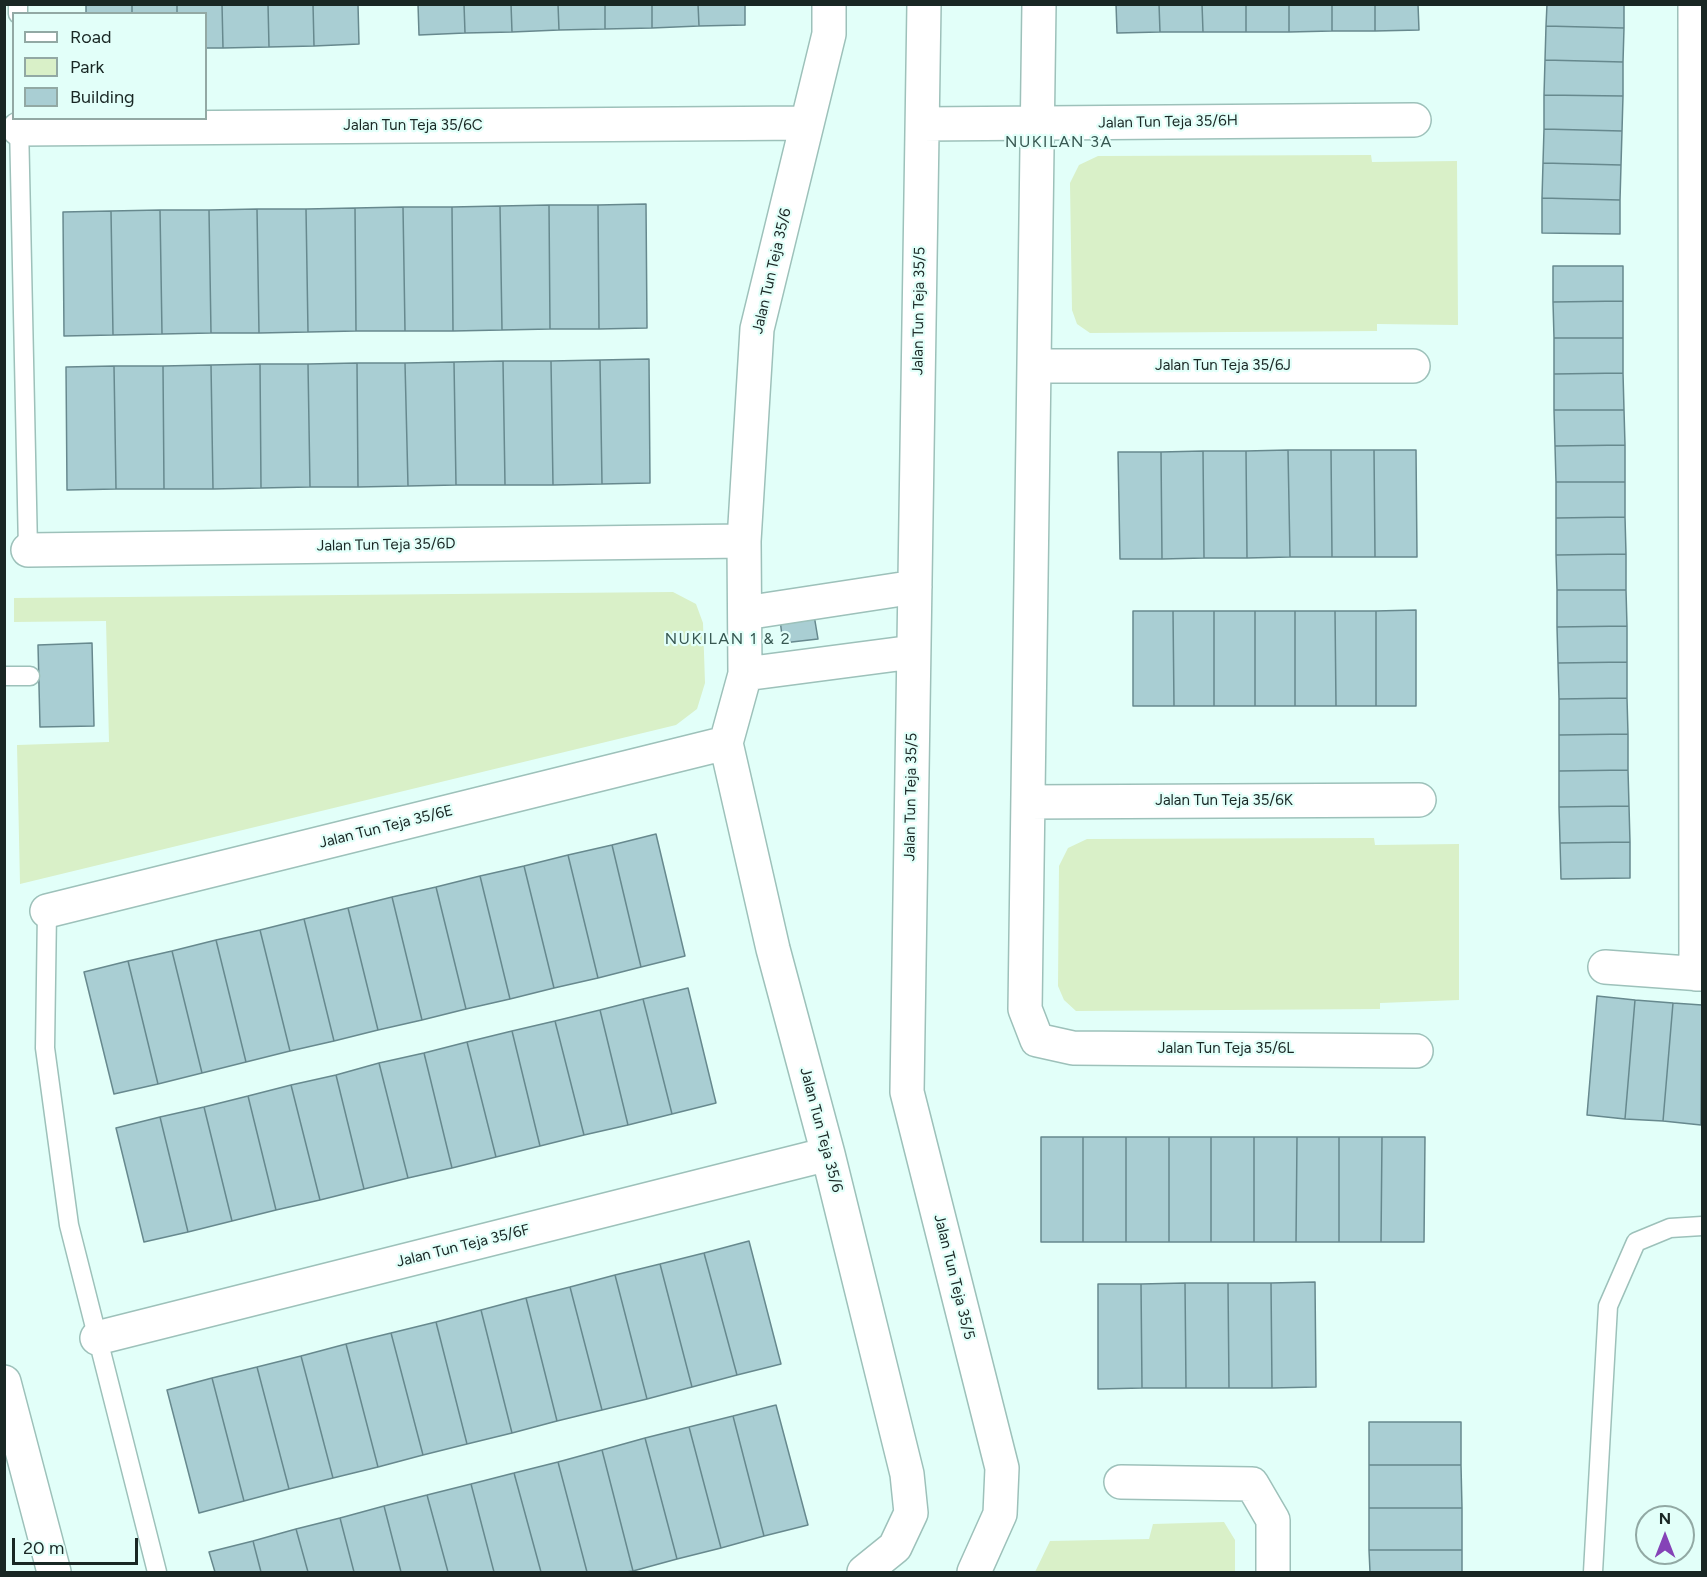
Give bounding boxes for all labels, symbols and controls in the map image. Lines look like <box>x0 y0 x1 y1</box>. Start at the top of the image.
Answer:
legend <box>12 12 207 120</box>
text: Road <box>70 26 111 48</box>
text: Park <box>70 56 104 78</box>
text: Building <box>70 86 135 108</box>
street label: Jalan Tun Teja 35/6H <box>1098 112 1238 132</box>
street label: Jalan Tun Teja 35/6C <box>343 117 483 135</box>
district label: NUKILAN 3A <box>1005 132 1113 152</box>
street label: Jalan Tun Teja 35/6 <box>749 206 795 336</box>
street label: Jalan Tun Teja 35/5 <box>909 247 929 375</box>
street label: Jalan Tun Teja 35/6J <box>1155 357 1291 375</box>
street label: Jalan Tun Teja 35/6D <box>316 535 456 555</box>
district label: NUKILAN 1 & 2 <box>665 629 791 649</box>
street label: Jalan Tun Teja 35/5 <box>901 733 921 861</box>
street label: Jalan Tun Teja 35/6K <box>1155 792 1293 810</box>
street label: Jalan Tun Teja 35/6E <box>317 802 455 852</box>
street label: Jalan Tun Teja 35/6L <box>1158 1040 1294 1058</box>
street label: Jalan Tun Teja 35/6 <box>796 1066 846 1194</box>
street label: Jalan Tun Teja 35/5 <box>930 1212 978 1342</box>
street label: Jalan Tun Teja 35/6F <box>395 1221 531 1271</box>
north arrow <box>1635 1505 1695 1565</box>
text: N <box>1659 1509 1671 1528</box>
scale bar <box>15 1526 141 1564</box>
text: 20 m <box>23 1537 64 1559</box>

